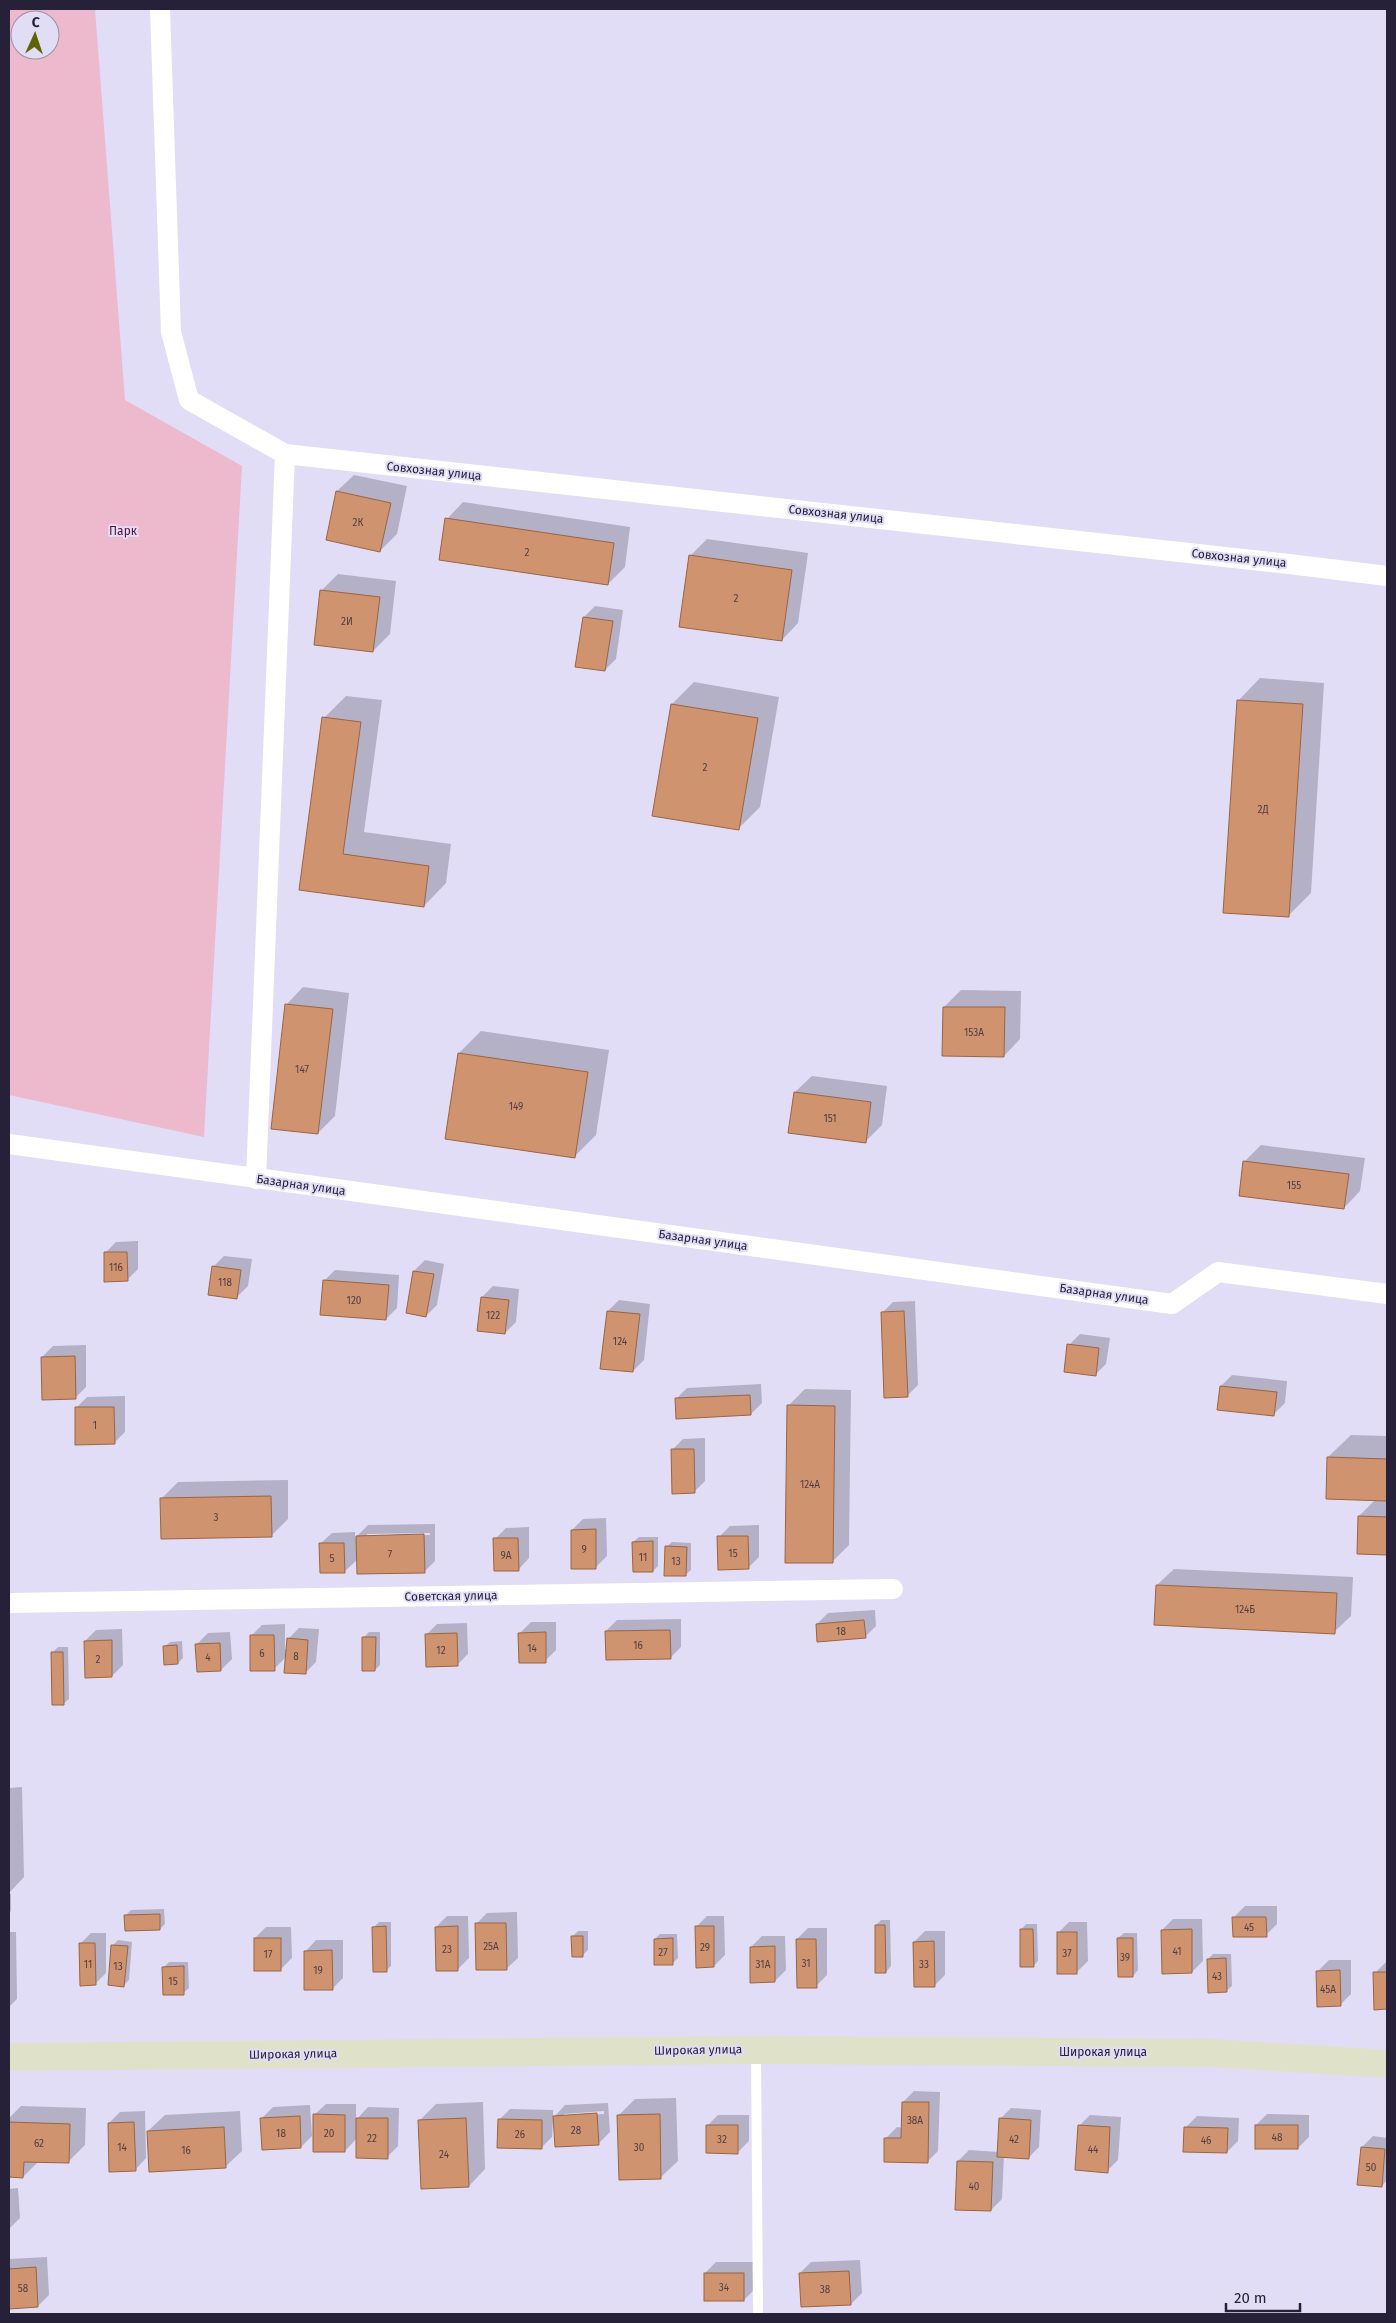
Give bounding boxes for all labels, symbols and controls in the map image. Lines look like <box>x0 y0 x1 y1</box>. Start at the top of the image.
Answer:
north arrow <box>10 10 60 60</box>
text: С <box>31 14 40 31</box>
street label: Совхозная улица <box>386 459 482 483</box>
street label: Совхозная улица <box>788 502 884 526</box>
house number: 2К <box>353 517 364 529</box>
park label: Парк <box>109 524 138 538</box>
street label: Совхозная улица <box>1191 546 1287 570</box>
house number: 2 <box>525 547 530 559</box>
house number: 2 <box>734 593 739 605</box>
house number: 2И <box>341 616 353 628</box>
house number: 2 <box>703 762 708 774</box>
house number: 2Д <box>1257 804 1269 816</box>
house number: 153А <box>964 1027 984 1039</box>
house number: 147 <box>295 1064 309 1076</box>
house number: 149 <box>509 1101 523 1113</box>
house number: 151 <box>823 1113 837 1125</box>
street label: Базарная улица <box>256 1172 346 1198</box>
house number: 155 <box>1287 1180 1301 1192</box>
street label: Базарная улица <box>658 1227 748 1253</box>
house number: 116 <box>109 1262 123 1274</box>
house number: 118 <box>218 1277 233 1289</box>
street label: Базарная улица <box>1059 1281 1149 1307</box>
house number: 120 <box>347 1295 362 1307</box>
house number: 122 <box>486 1310 500 1322</box>
house number: 124 <box>613 1336 628 1348</box>
house number: 1 <box>93 1420 97 1432</box>
house number: 124А <box>800 1479 820 1491</box>
house number: 3 <box>214 1512 219 1524</box>
house number: 9 <box>581 1544 587 1556</box>
house number: 15 <box>728 1548 738 1560</box>
house number: 7 <box>388 1549 393 1561</box>
house number: 9А <box>501 1550 512 1562</box>
house number: 11 <box>639 1552 647 1564</box>
house number: 5 <box>329 1553 335 1565</box>
house number: 13 <box>671 1556 681 1568</box>
street label: Советская улица <box>404 1588 498 1604</box>
house number: 124Б <box>1235 1604 1255 1616</box>
house number: 18 <box>836 1626 846 1638</box>
house number: 16 <box>633 1640 643 1652</box>
house number: 14 <box>527 1643 538 1655</box>
house number: 12 <box>436 1645 446 1657</box>
house number: 6 <box>259 1648 265 1660</box>
house number: 8 <box>293 1651 299 1663</box>
house number: 4 <box>205 1652 211 1664</box>
house number: 2 <box>96 1654 101 1666</box>
house number: 45 <box>1244 1922 1254 1934</box>
house number: 25А <box>483 1941 499 1953</box>
house number: 29 <box>700 1942 710 1954</box>
house number: 23 <box>442 1944 452 1956</box>
house number: 41 <box>1172 1946 1182 1958</box>
house number: 27 <box>658 1947 668 1959</box>
house number: 37 <box>1062 1948 1072 1960</box>
house number: 17 <box>264 1949 273 1961</box>
house number: 39 <box>1120 1952 1130 1964</box>
house number: 31 <box>801 1958 811 1970</box>
house number: 11 <box>84 1959 92 1971</box>
house number: 31А <box>756 1959 771 1971</box>
house number: 33 <box>919 1959 929 1971</box>
house number: 13 <box>113 1961 123 1973</box>
house number: 19 <box>313 1965 323 1977</box>
house number: 43 <box>1212 1971 1222 1983</box>
house number: 15 <box>168 1976 178 1988</box>
house number: 45А <box>1320 1984 1336 1996</box>
street label: Широкая улица <box>654 2042 742 2058</box>
street label: Широкая улица <box>1059 2045 1147 2059</box>
street label: Широкая улица <box>249 2046 337 2062</box>
house number: 38А <box>907 2115 923 2127</box>
house number: 28 <box>571 2125 582 2137</box>
house number: 18 <box>276 2128 286 2140</box>
house number: 20 <box>324 2128 335 2140</box>
house number: 26 <box>515 2129 525 2141</box>
house number: 48 <box>1272 2132 1283 2144</box>
house number: 22 <box>367 2133 377 2145</box>
house number: 32 <box>717 2134 727 2146</box>
house number: 42 <box>1009 2134 1019 2146</box>
house number: 46 <box>1201 2135 1211 2147</box>
house number: 62 <box>34 2138 44 2150</box>
house number: 14 <box>117 2142 128 2154</box>
house number: 30 <box>634 2142 645 2154</box>
house number: 44 <box>1088 2144 1099 2156</box>
house number: 16 <box>181 2145 191 2157</box>
house number: 24 <box>439 2149 450 2161</box>
house number: 50 <box>1366 2162 1377 2174</box>
house number: 40 <box>969 2181 980 2193</box>
scale bar <box>1226 2280 1300 2312</box>
house number: 34 <box>719 2282 730 2294</box>
house number: 58 <box>18 2283 29 2295</box>
house number: 38 <box>820 2284 831 2296</box>
text: 20 m <box>1234 2289 1267 2307</box>

